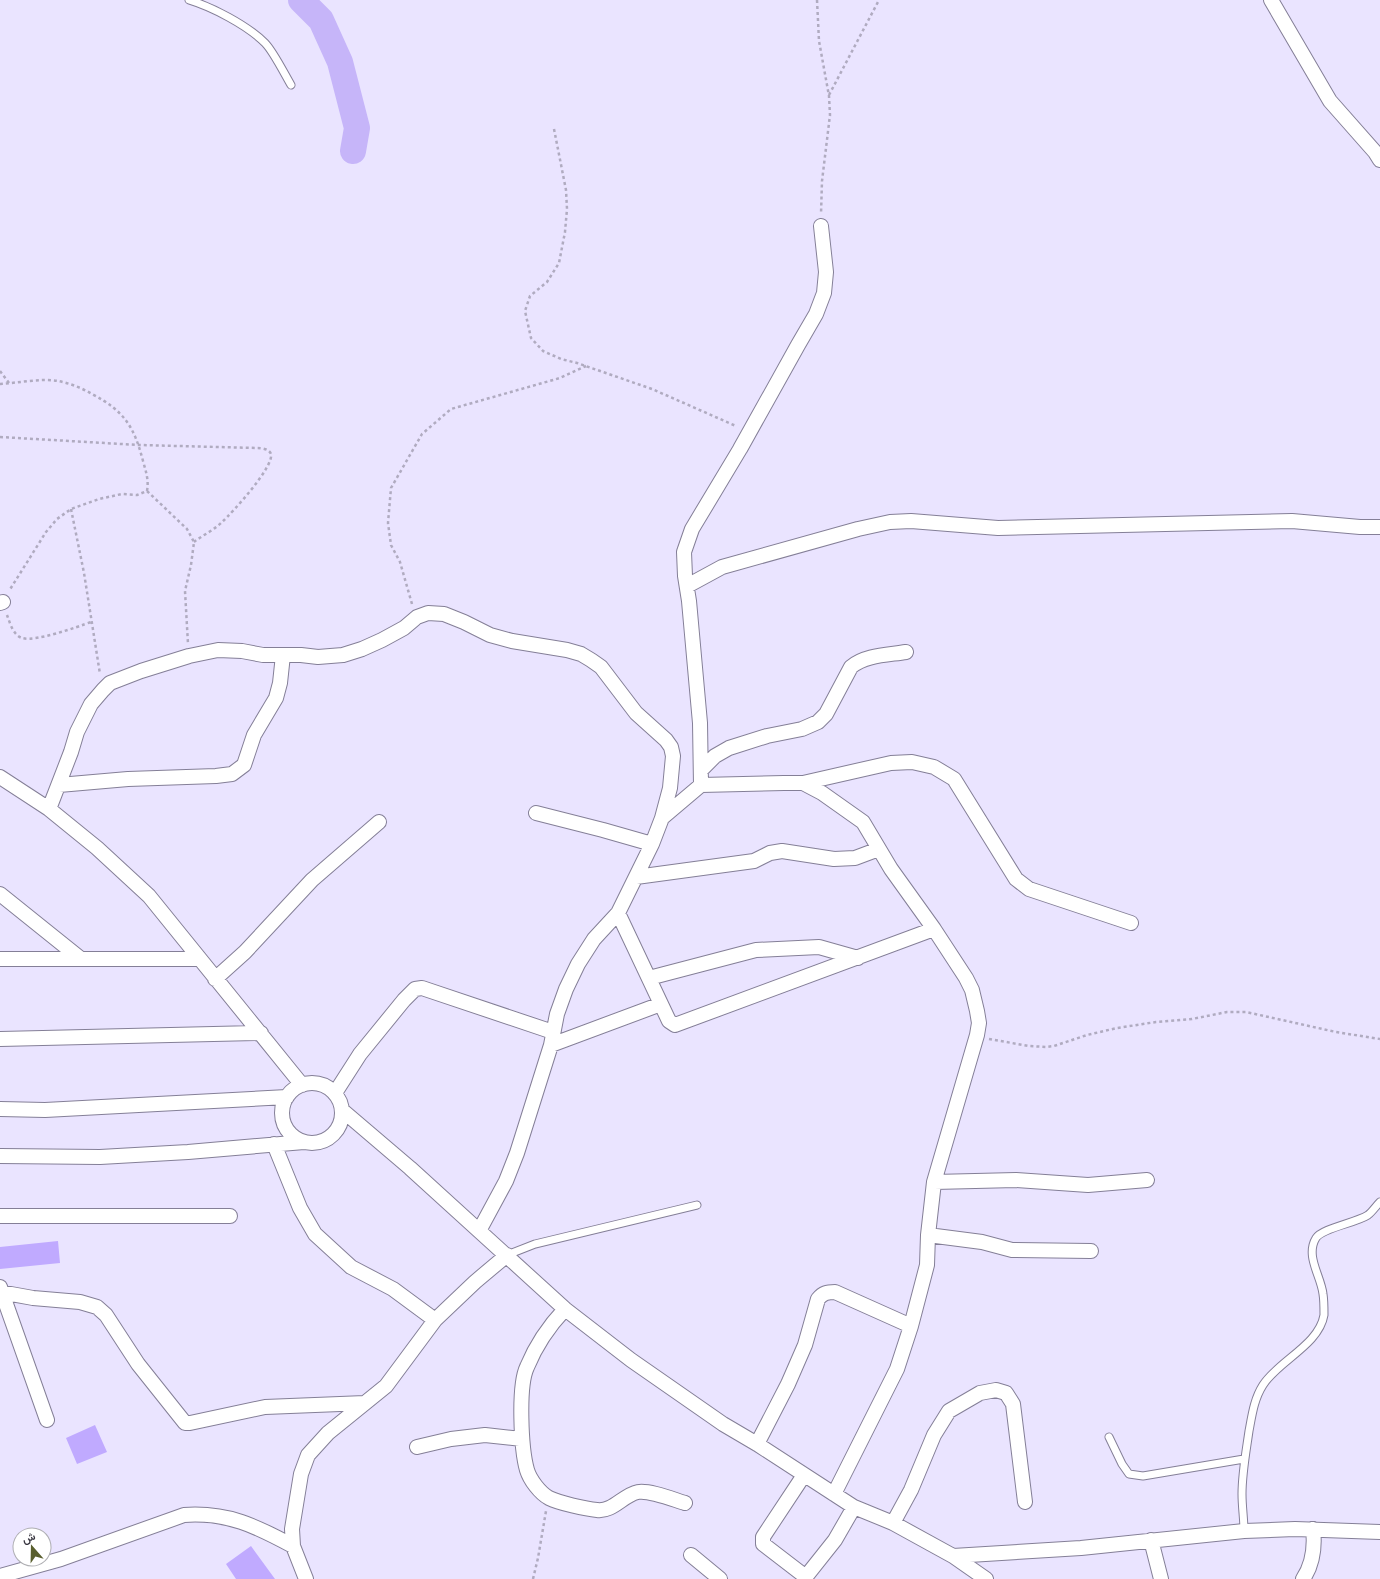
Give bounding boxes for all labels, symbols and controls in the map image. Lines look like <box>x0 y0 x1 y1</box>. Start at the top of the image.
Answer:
north arrow <box>12 1527 52 1567</box>
text: ش <box>20 1529 37 1546</box>

